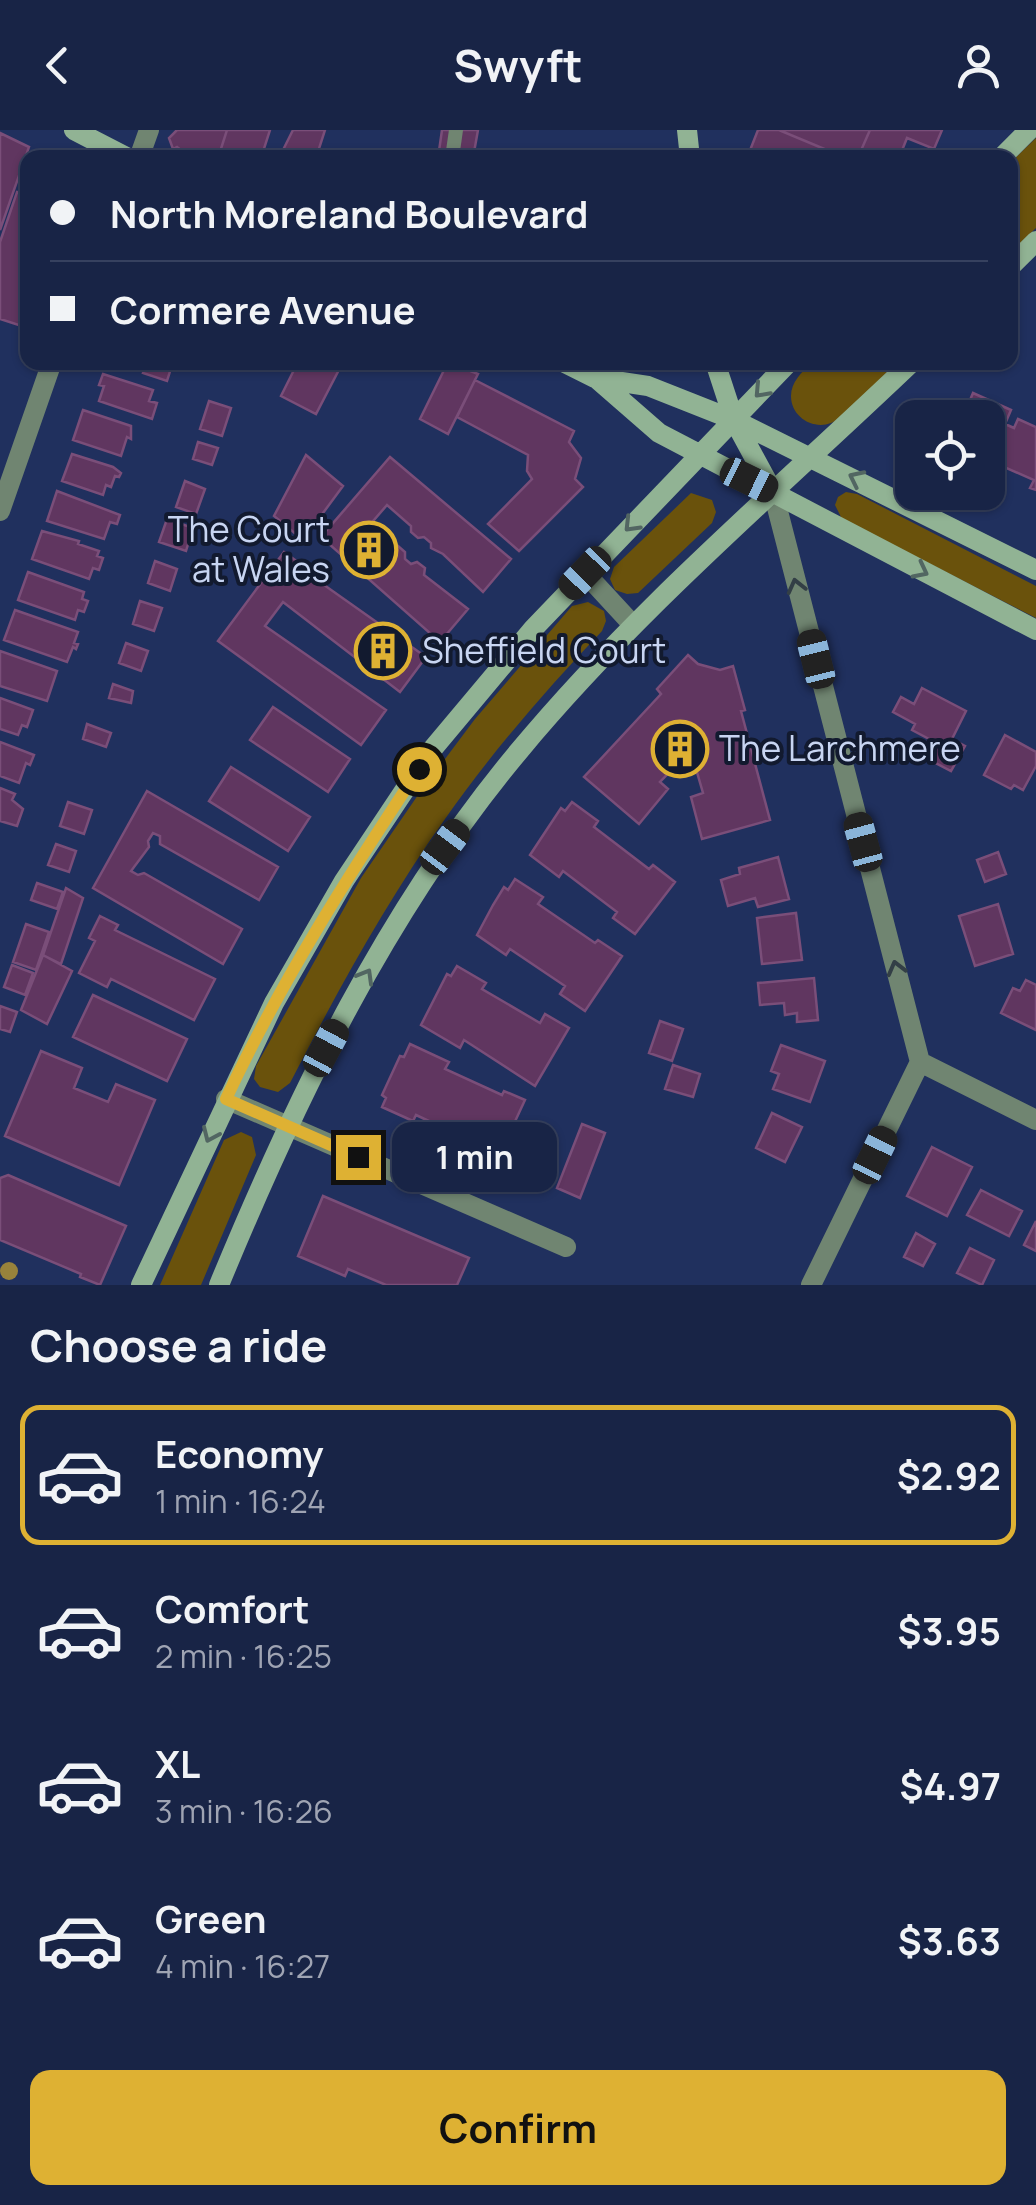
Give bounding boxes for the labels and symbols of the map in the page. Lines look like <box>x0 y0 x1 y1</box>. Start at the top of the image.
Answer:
one-way arrow <box>755 379 773 398</box>
car <box>715 453 783 507</box>
one-way arrow <box>848 471 866 490</box>
place label: The Court at Wales <box>168 505 330 593</box>
one-way arrow <box>625 514 643 532</box>
building icon: The Court at Wales <box>339 520 399 580</box>
car <box>553 541 617 605</box>
one-way arrow <box>911 559 929 578</box>
one-way arrow <box>787 578 808 595</box>
building icon: Sheffield Court <box>353 621 413 681</box>
place label: Sheffield Court <box>422 626 666 674</box>
car <box>794 626 838 692</box>
building icon: The Larchmere <box>650 719 710 779</box>
place label: The Larchmere <box>719 724 961 772</box>
route start <box>397 747 442 792</box>
car <box>841 809 885 875</box>
car <box>415 814 475 880</box>
one-way arrow <box>886 960 907 977</box>
one-way arrow <box>353 969 373 987</box>
car <box>299 1014 353 1082</box>
car <box>848 1121 902 1189</box>
callout: 1 min <box>393 1122 558 1192</box>
one-way arrow <box>202 1124 222 1142</box>
route end <box>336 1135 381 1180</box>

